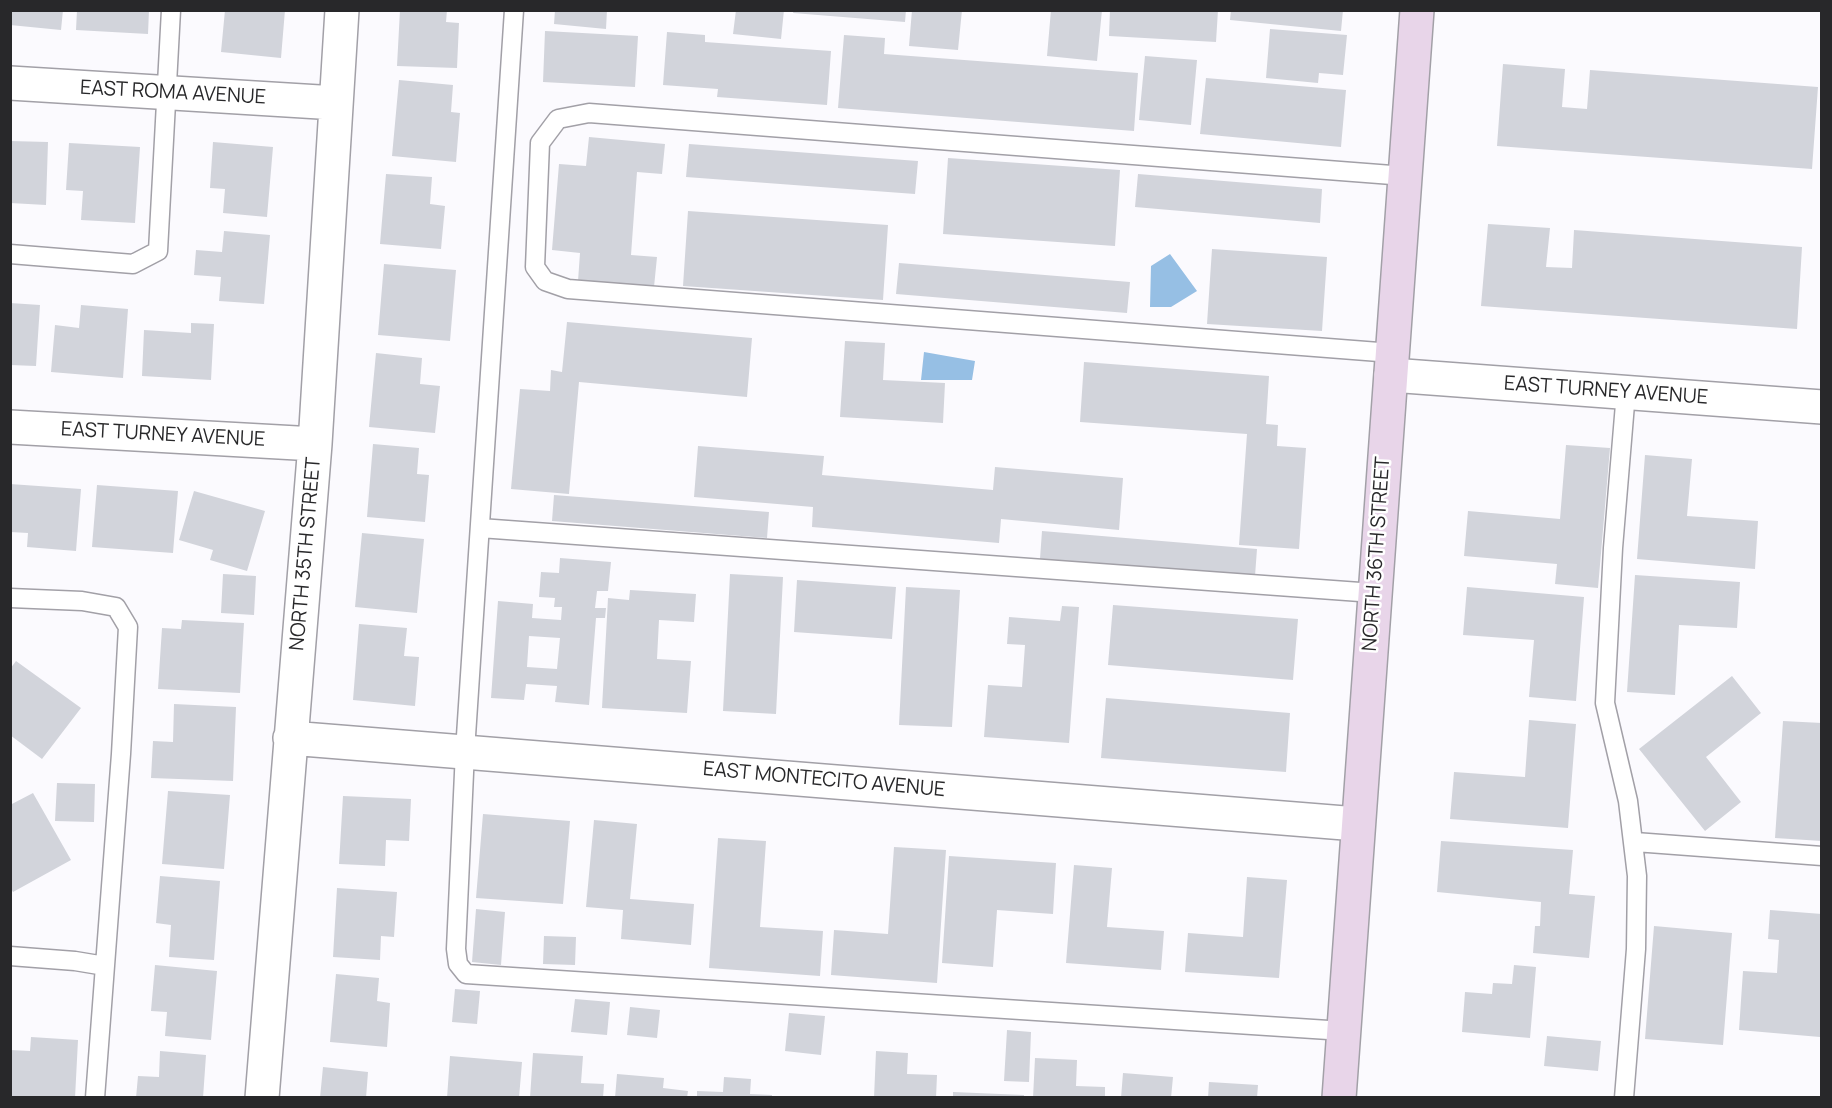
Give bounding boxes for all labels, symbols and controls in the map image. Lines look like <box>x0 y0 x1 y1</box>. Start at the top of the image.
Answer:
street label: EAST ROMA AVENUE <box>79 76 267 110</box>
street label: EAST TURNEY AVENUE <box>1503 372 1709 410</box>
street label: EAST TURNEY AVENUE <box>60 418 266 452</box>
street label: NORTH 35TH STREET <box>286 456 326 652</box>
street label: NORTH 36TH STREET <box>1358 456 1396 652</box>
street label: EAST MONTECITO AVENUE <box>702 757 946 803</box>

